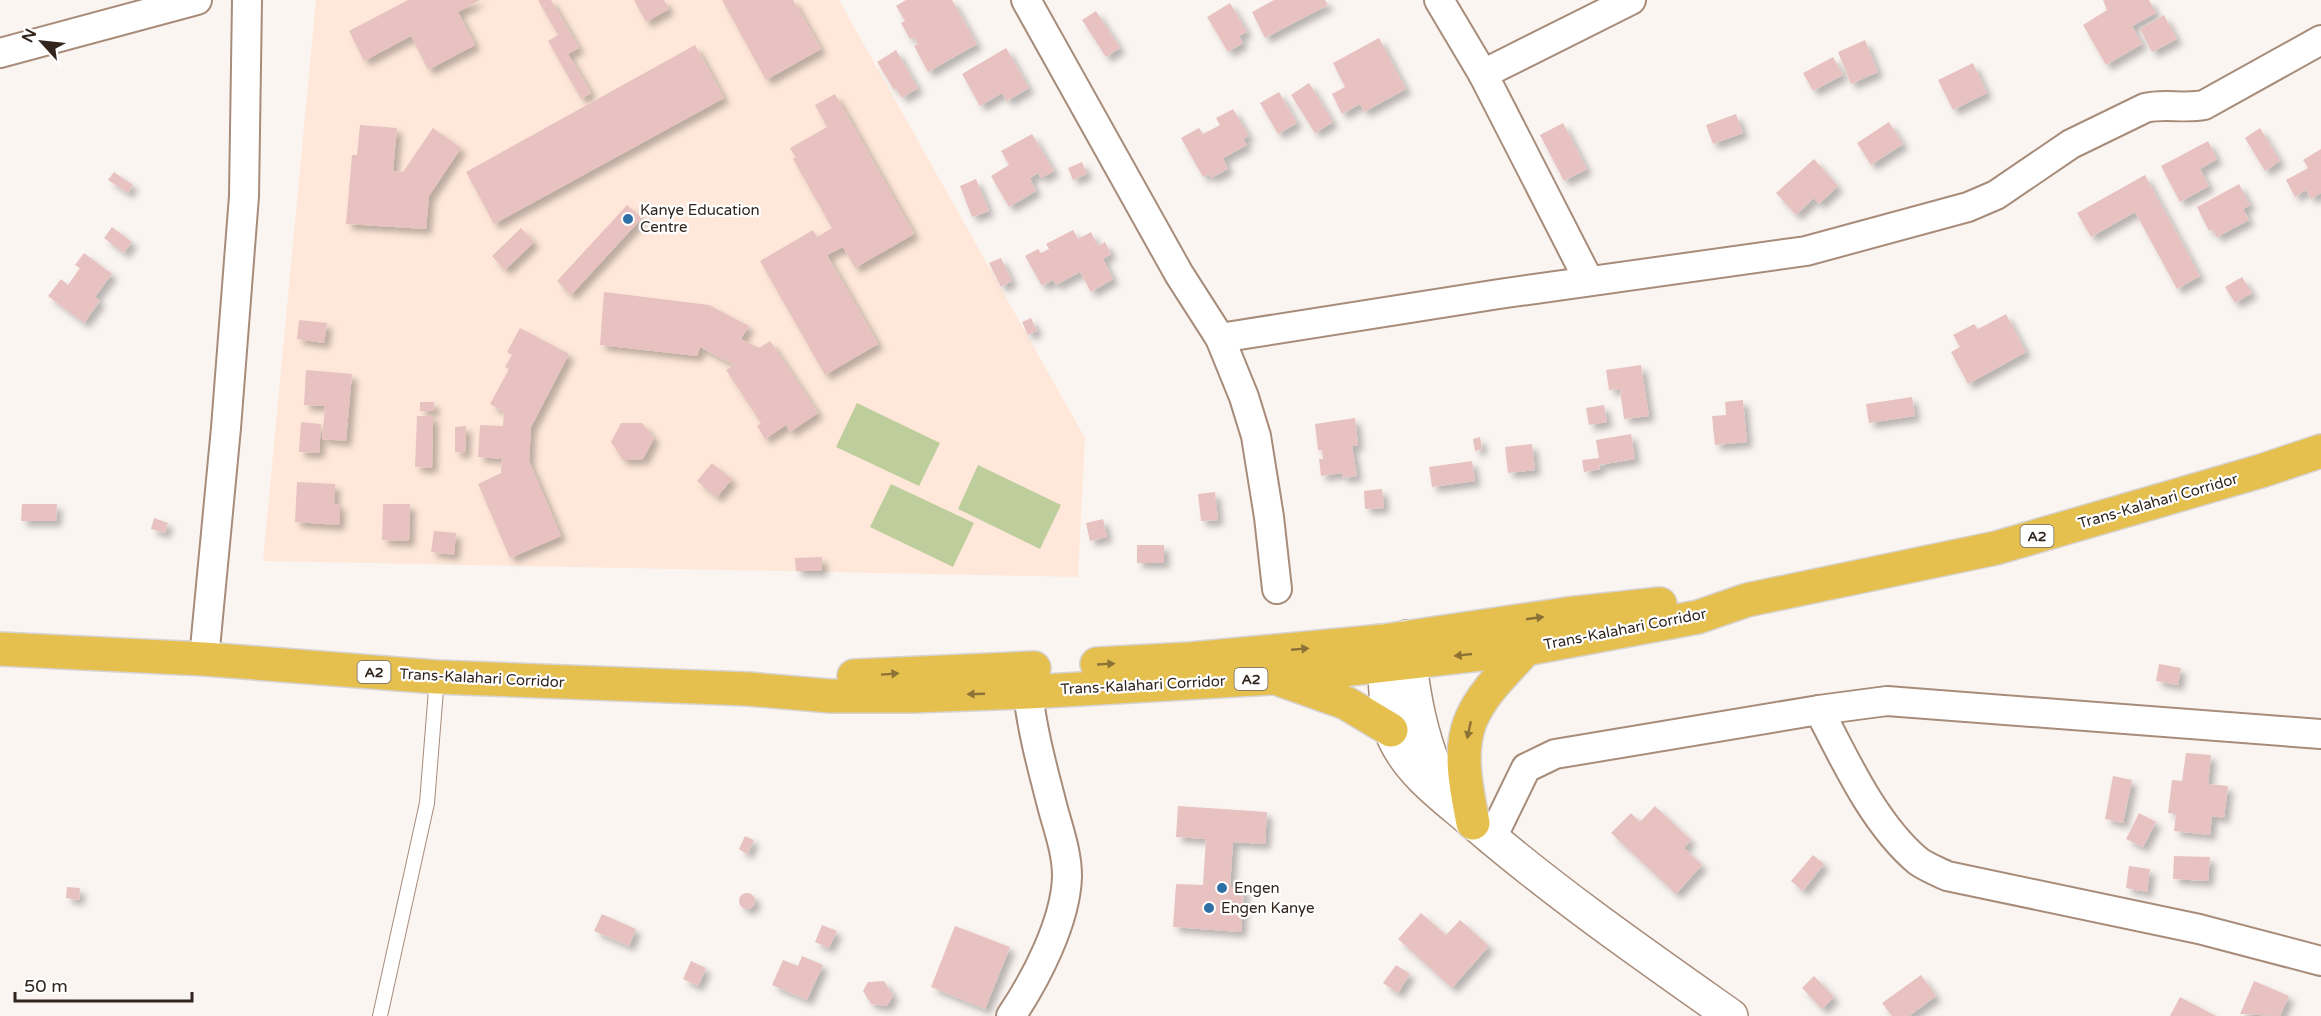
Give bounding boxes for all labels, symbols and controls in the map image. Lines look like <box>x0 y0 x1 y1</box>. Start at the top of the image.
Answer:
north arrow <box>12 12 72 72</box>
text: N <box>18 25 41 46</box>
place label: Kanye Education Centre <box>640 201 760 236</box>
marker: Kanye Education Centre <box>621 212 635 226</box>
street label: Trans-Kalahari Corridor <box>2076 469 2240 532</box>
road number: A2 <box>2020 525 2054 547</box>
street label: Trans-Kalahari Corridor <box>1542 604 1708 654</box>
one-way arrow <box>1526 614 1545 623</box>
one-way arrow <box>1291 644 1310 654</box>
one-way arrow <box>1454 651 1473 660</box>
one-way arrow <box>1096 659 1115 669</box>
road number: A2 <box>358 661 391 683</box>
street label: Trans-Kalahari Corridor <box>399 665 565 691</box>
road number: A2 <box>1234 668 1268 690</box>
one-way arrow <box>880 669 899 678</box>
street label: Trans-Kalahari Corridor <box>1060 672 1226 698</box>
one-way arrow <box>966 689 985 698</box>
one-way arrow <box>1464 721 1473 740</box>
place label: Engen <box>1234 879 1280 897</box>
marker: Engen <box>1215 881 1229 895</box>
place label: Engen Kanye <box>1221 899 1315 917</box>
marker: Engen Kanye <box>1202 901 1216 915</box>
scale bar <box>15 965 192 1003</box>
text: 50 m <box>24 975 68 997</box>

